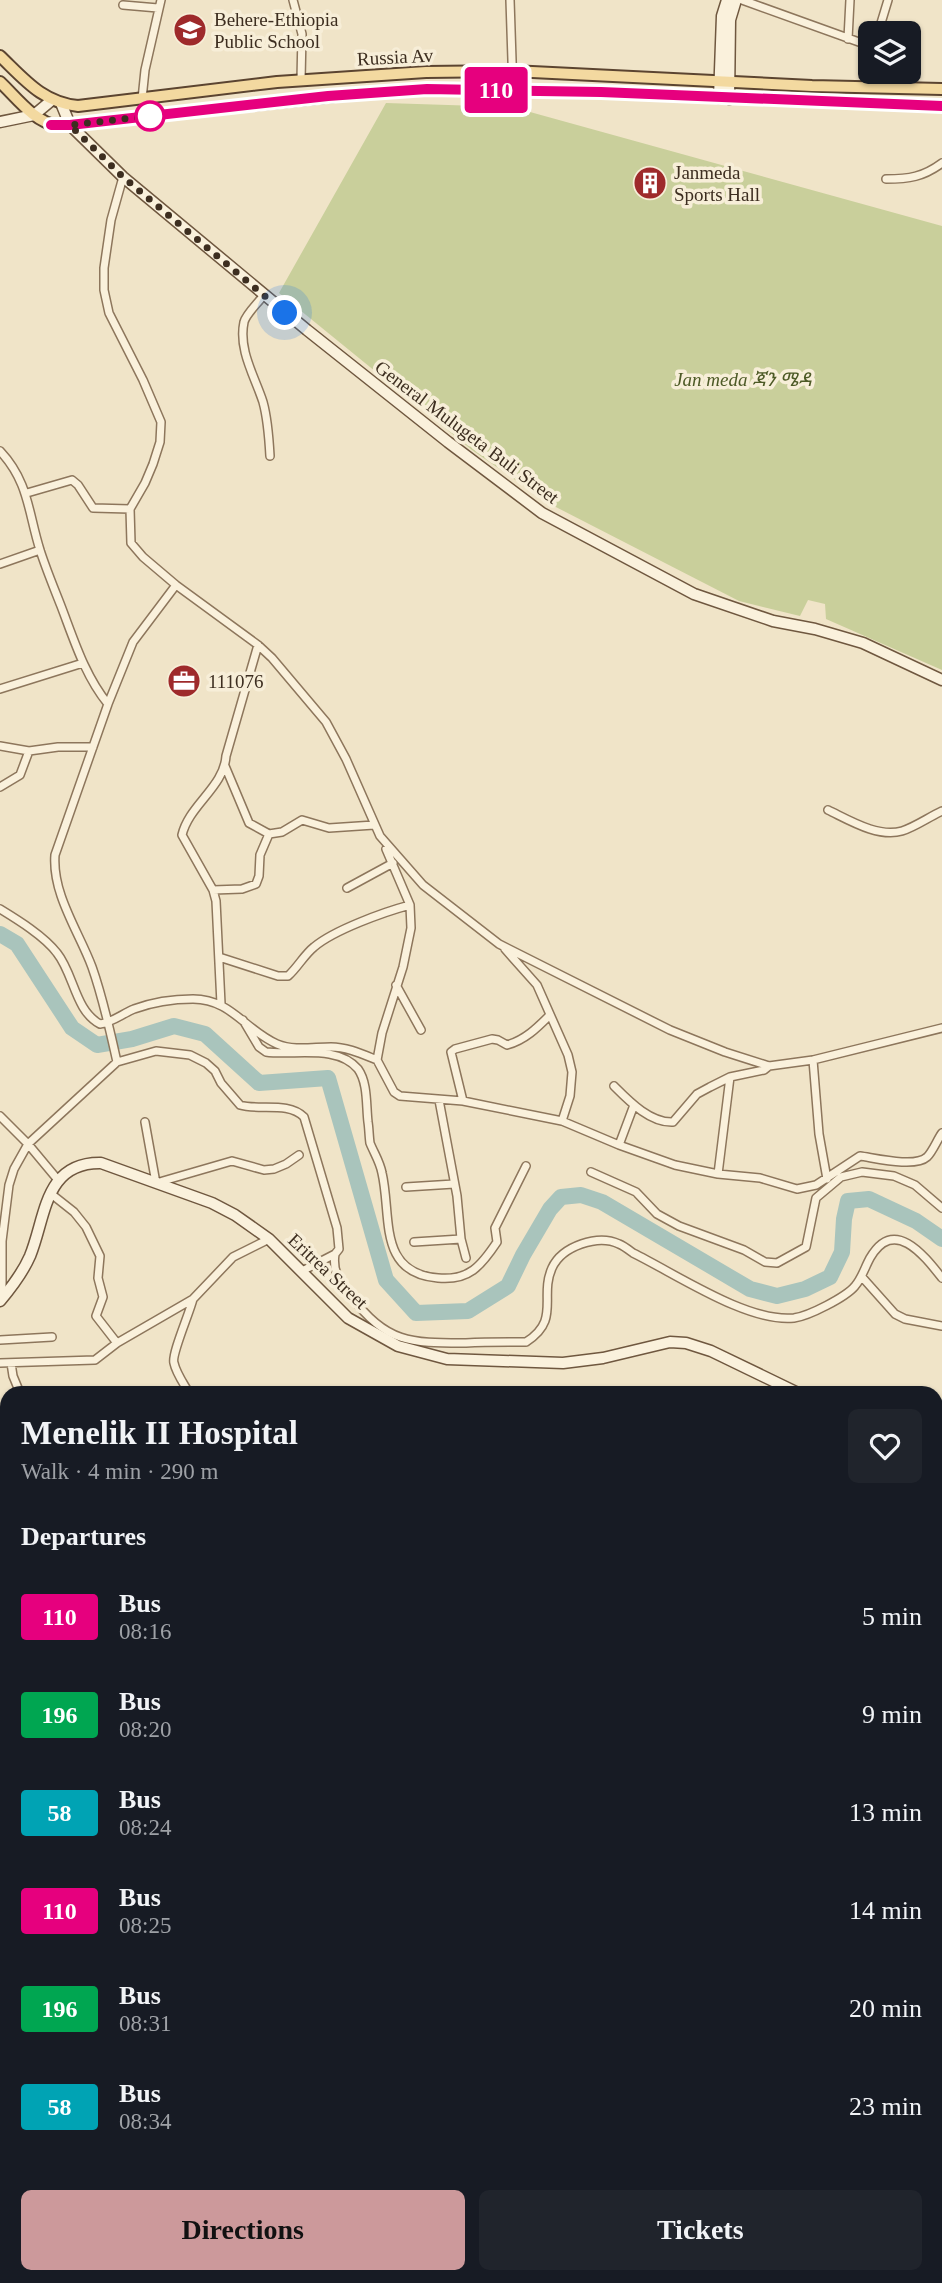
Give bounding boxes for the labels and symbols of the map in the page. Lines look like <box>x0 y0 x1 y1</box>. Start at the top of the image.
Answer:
place label: Behere-Ethiopia Public School <box>214 9 339 52</box>
school or university icon: Behere-Ethiopia Public School <box>171 11 209 49</box>
street label: Russia Av <box>356 44 434 69</box>
line badge: 110 <box>456 67 536 113</box>
unlabelled marker <box>135 101 165 131</box>
place label: Janmeda Sports Hall <box>674 162 760 205</box>
building icon: Janmeda Sports Hall <box>631 164 669 202</box>
your location <box>267 295 302 330</box>
street label: General Mulugeta Buli Street <box>371 356 563 508</box>
park label: Jan meda ጃን ሜዳ <box>674 369 812 390</box>
office icon: 111076 <box>165 662 203 700</box>
place label: 111076 <box>208 671 264 692</box>
street label: Eritrea Street <box>284 1229 373 1314</box>

